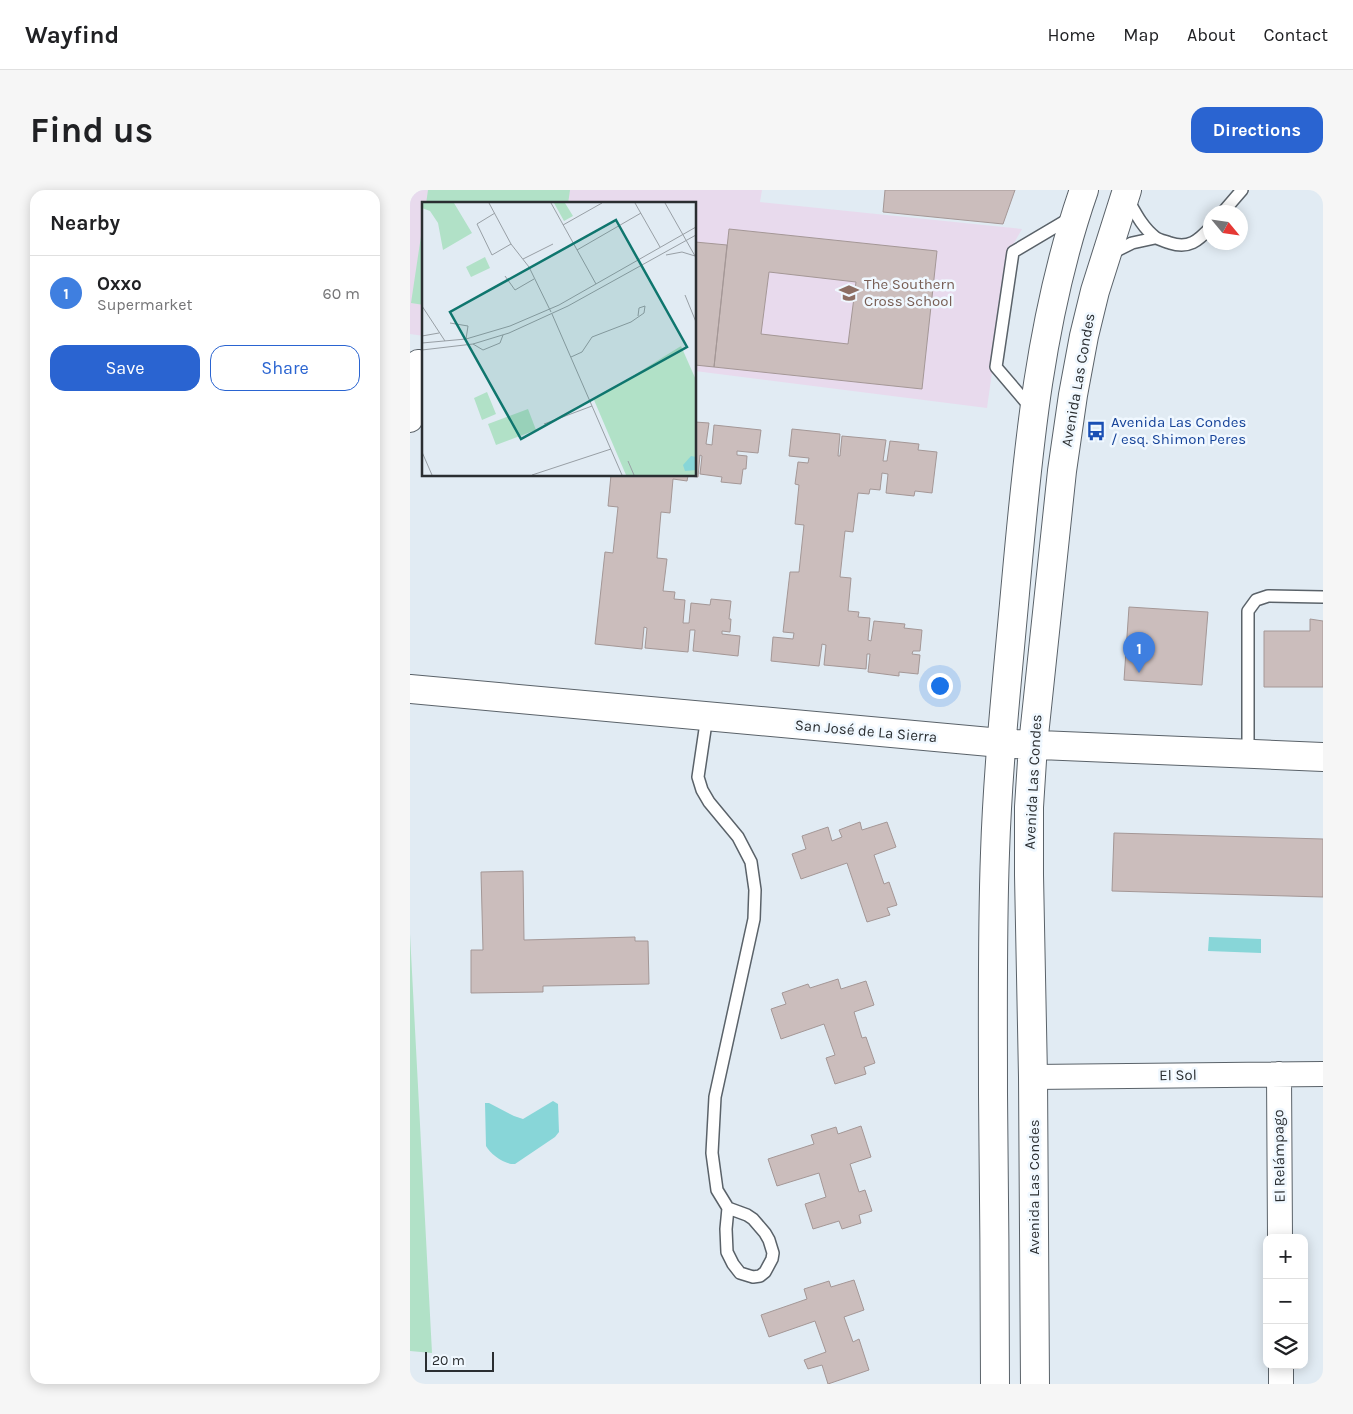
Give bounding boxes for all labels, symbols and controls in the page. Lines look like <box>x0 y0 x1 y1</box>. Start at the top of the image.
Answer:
text: Wayfind <box>25 21 119 49</box>
text: Home <box>1047 24 1095 46</box>
text: Map <box>1123 24 1159 46</box>
text: About <box>1187 24 1236 46</box>
text: Contact <box>1264 24 1328 46</box>
button: Directions <box>1191 107 1323 153</box>
text: Find us <box>30 110 153 151</box>
inset map <box>422 202 696 476</box>
north arrow <box>1203 205 1248 250</box>
text: Nearby <box>50 211 120 235</box>
text: Oxxo <box>97 273 142 295</box>
place label: The Southern Cross School <box>864 275 955 310</box>
school or university icon: The Southern Cross School <box>838 282 860 304</box>
text: 1 <box>63 284 69 303</box>
text: 60 m <box>323 284 360 303</box>
text: Supermarket <box>97 295 193 314</box>
street label: Avenida Las Condes <box>1057 312 1099 448</box>
button: Save <box>50 345 200 391</box>
button: Share <box>210 345 360 391</box>
place label: Avenida Las Condes / esq. Shimon Peres <box>1111 413 1246 448</box>
bus stop icon: Avenida Las Condes / esq. Shimon Peres <box>1085 420 1107 442</box>
pin: 1 <box>1123 632 1155 673</box>
your location <box>927 673 953 699</box>
street label: Avenida Las Condes <box>1020 714 1046 850</box>
street label: San José de La Sierra <box>794 716 938 746</box>
street label: El Sol <box>1159 1066 1197 1084</box>
street label: El Relámpago <box>1269 1109 1289 1203</box>
street label: Avenida Las Condes <box>1025 1119 1043 1255</box>
map controls <box>1263 1234 1308 1369</box>
button: + <box>1263 1234 1308 1279</box>
button: − <box>1263 1279 1308 1324</box>
button: layers <box>1263 1324 1308 1369</box>
scale bar <box>425 1349 494 1372</box>
text: 20 m <box>432 1352 465 1369</box>

